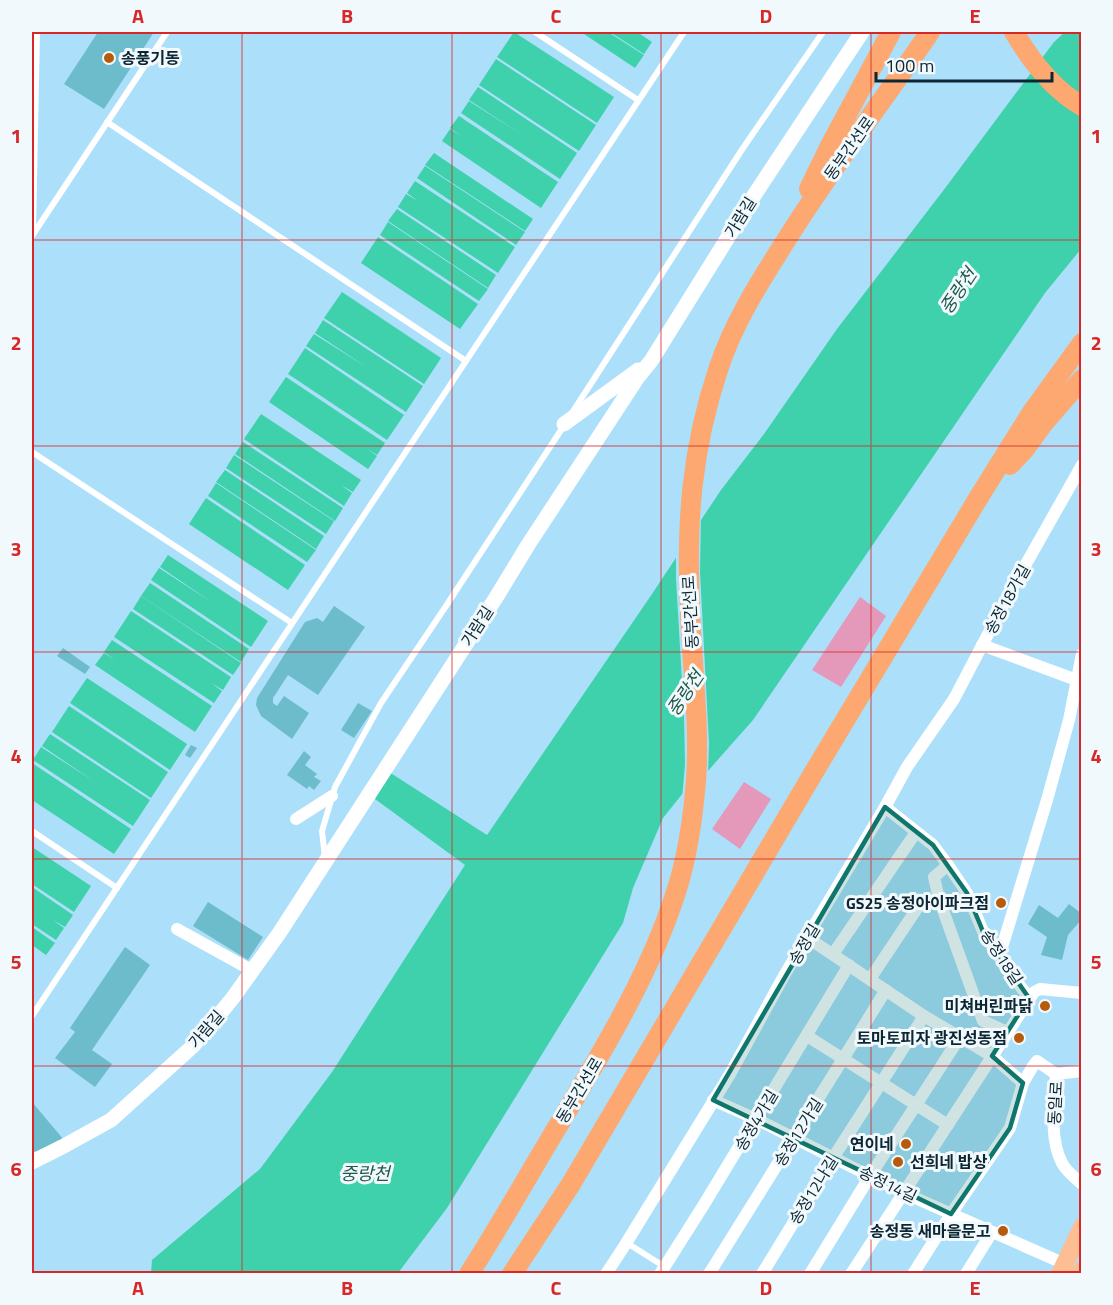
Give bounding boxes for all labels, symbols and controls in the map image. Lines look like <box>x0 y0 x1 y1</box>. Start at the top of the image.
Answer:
text: A <box>132 0 144 31</box>
text: B <box>341 0 353 31</box>
text: C <box>551 0 562 31</box>
text: D <box>760 0 772 31</box>
text: E <box>969 0 981 31</box>
scale bar <box>876 45 1052 83</box>
place label: 송풍기동 <box>121 46 180 70</box>
marker: 송풍기동 <box>102 51 116 65</box>
text: 100 m <box>885 52 934 79</box>
street label: 동부간선로 <box>818 111 880 185</box>
text: 1 <box>10 120 22 151</box>
text: 1 <box>1090 120 1102 151</box>
street label: 가람길 <box>718 192 762 242</box>
water label: 중랑천 <box>933 261 984 319</box>
text: 2 <box>10 327 22 358</box>
text: 2 <box>1090 327 1102 358</box>
text: 3 <box>10 533 22 564</box>
text: 3 <box>1090 533 1102 564</box>
street label: 송정18가길 <box>978 560 1036 638</box>
street label: 동부간선로 <box>676 574 704 649</box>
street label: 가람길 <box>455 601 499 651</box>
water label: 중랑천 <box>660 663 711 721</box>
text: 4 <box>10 740 22 771</box>
text: 4 <box>1090 740 1102 771</box>
place label: GS25 송정아이파크점 <box>846 891 989 915</box>
marker: GS25 송정아이파크점 <box>994 896 1008 910</box>
street label: 송정길 <box>782 919 826 969</box>
street label: 송정18길 <box>975 924 1029 990</box>
text: 5 <box>10 946 22 977</box>
text: 5 <box>1090 946 1102 977</box>
place label: 미쳐버린파닭 <box>945 994 1033 1018</box>
marker: 미쳐버린파닭 <box>1038 999 1052 1013</box>
street label: 가람길 <box>182 1004 230 1054</box>
place label: 토마토피자 광진성동점 <box>856 1026 1007 1050</box>
marker: 토마토피자 광진성동점 <box>1012 1031 1026 1045</box>
street label: 동부간선로 <box>550 1052 608 1128</box>
street label: 동일로 <box>1042 1080 1068 1126</box>
street label: 송정4가길 <box>728 1085 784 1155</box>
street label: 송정12가길 <box>767 1093 829 1171</box>
place label: 연이네 <box>850 1132 894 1156</box>
marker: 연이네 <box>899 1137 913 1151</box>
place label: 선희네 밥상 <box>910 1150 987 1174</box>
street label: 송정12나길 <box>782 1151 844 1229</box>
text: 6 <box>10 1153 22 1184</box>
text: 6 <box>1090 1153 1102 1184</box>
marker: 선희네 밥상 <box>891 1155 905 1169</box>
water label: 중랑천 <box>340 1160 392 1187</box>
street label: 송정14길 <box>855 1160 921 1208</box>
place label: 송정동 새마을문고 <box>870 1219 991 1243</box>
marker: 송정동 새마을문고 <box>996 1224 1010 1238</box>
text: A <box>132 1272 144 1303</box>
text: B <box>341 1272 353 1303</box>
text: C <box>551 1272 562 1303</box>
text: D <box>760 1272 772 1303</box>
text: E <box>969 1272 981 1303</box>

